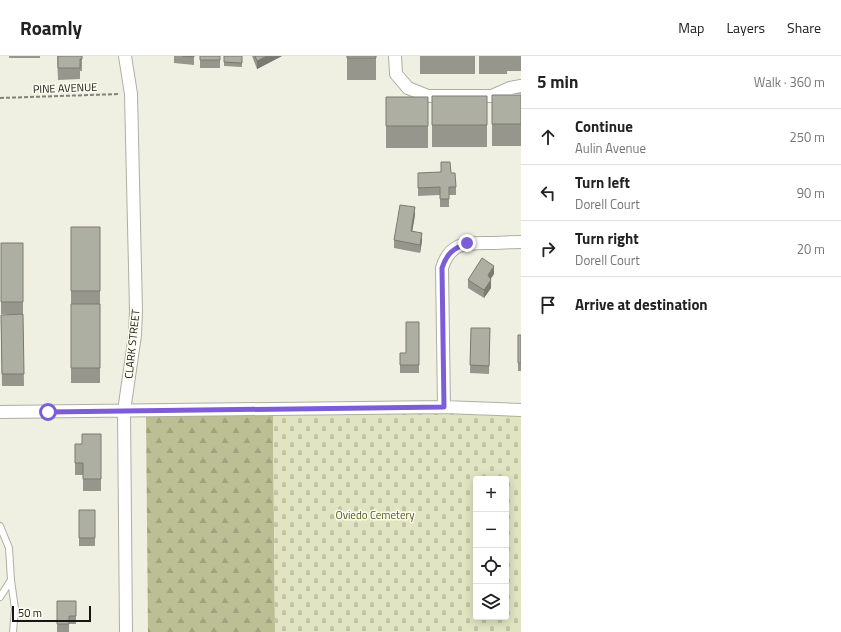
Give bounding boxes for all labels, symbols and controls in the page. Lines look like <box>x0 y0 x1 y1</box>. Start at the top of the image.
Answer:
text: Roamly <box>20 13 82 42</box>
text: Map <box>678 17 704 38</box>
text: Layers <box>726 17 765 38</box>
text: Share <box>787 17 821 38</box>
text: 5 min <box>537 69 578 95</box>
text: Walk · 360 m <box>754 72 825 92</box>
street label: PINE AVENUE <box>32 79 98 97</box>
text: Continue <box>575 115 633 138</box>
icon: ahead <box>537 126 559 148</box>
text: 250 m <box>789 127 825 147</box>
text: Aulin Avenue <box>575 138 646 158</box>
text: Turn left <box>575 171 630 194</box>
icon: left <box>537 182 559 204</box>
text: 90 m <box>797 183 825 203</box>
text: Dorell Court <box>575 194 640 214</box>
text: Turn right <box>575 227 639 250</box>
route end <box>458 234 476 252</box>
icon: right <box>537 238 559 260</box>
text: 20 m <box>797 239 825 259</box>
text: Dorell Court <box>575 250 640 270</box>
text: Arrive at destination <box>575 293 708 316</box>
icon: arrive <box>537 294 559 316</box>
street label: CLARK STREET <box>120 308 144 380</box>
route start <box>39 403 57 421</box>
map controls <box>473 476 509 620</box>
button: + <box>473 476 509 512</box>
park label: Oviedo Cemetery <box>335 507 415 523</box>
button: − <box>473 512 509 548</box>
button: locate <box>473 548 509 584</box>
button: layers <box>473 584 509 620</box>
scale bar <box>12 604 91 623</box>
text: 50 m <box>18 605 42 621</box>

